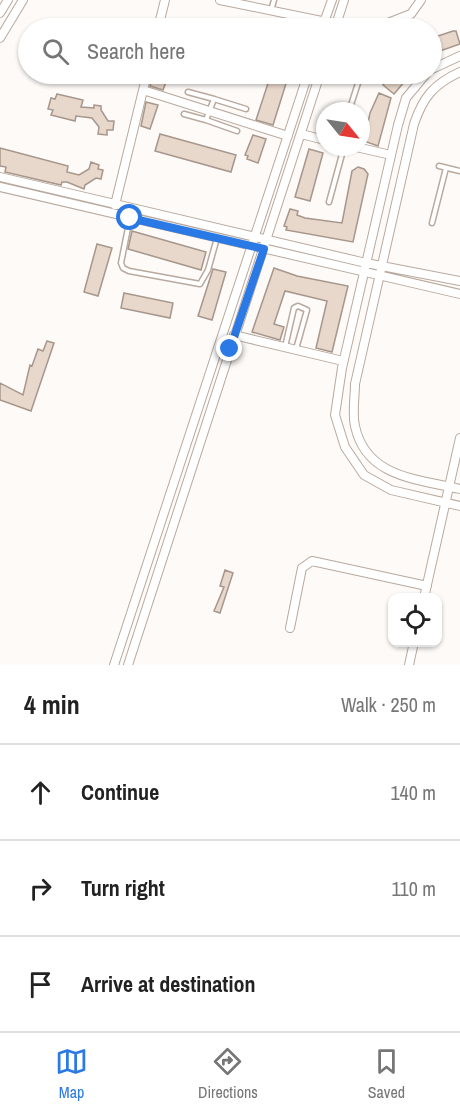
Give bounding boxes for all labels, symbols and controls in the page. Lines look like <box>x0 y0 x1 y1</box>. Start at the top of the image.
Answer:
search box <box>18 18 442 84</box>
icon: search <box>39 35 72 68</box>
text: Search here <box>87 36 185 66</box>
north arrow <box>316 102 370 156</box>
route start <box>116 204 142 230</box>
route end <box>216 335 242 361</box>
map controls <box>388 593 442 647</box>
button: locate <box>388 593 442 647</box>
text: 4 min <box>24 687 80 722</box>
text: Walk · 250 m <box>341 691 436 718</box>
icon: ahead <box>24 776 57 809</box>
text: Continue <box>81 777 159 807</box>
text: 140 m <box>390 779 436 806</box>
icon: right <box>24 872 57 905</box>
text: Turn right <box>81 873 165 903</box>
text: 110 m <box>392 875 436 902</box>
icon: arrive <box>24 968 57 1001</box>
text: Arrive at destination <box>81 969 255 999</box>
tab: Map <box>55 1045 88 1103</box>
tab: Directions <box>198 1045 258 1103</box>
tab: Saved <box>368 1045 405 1103</box>

